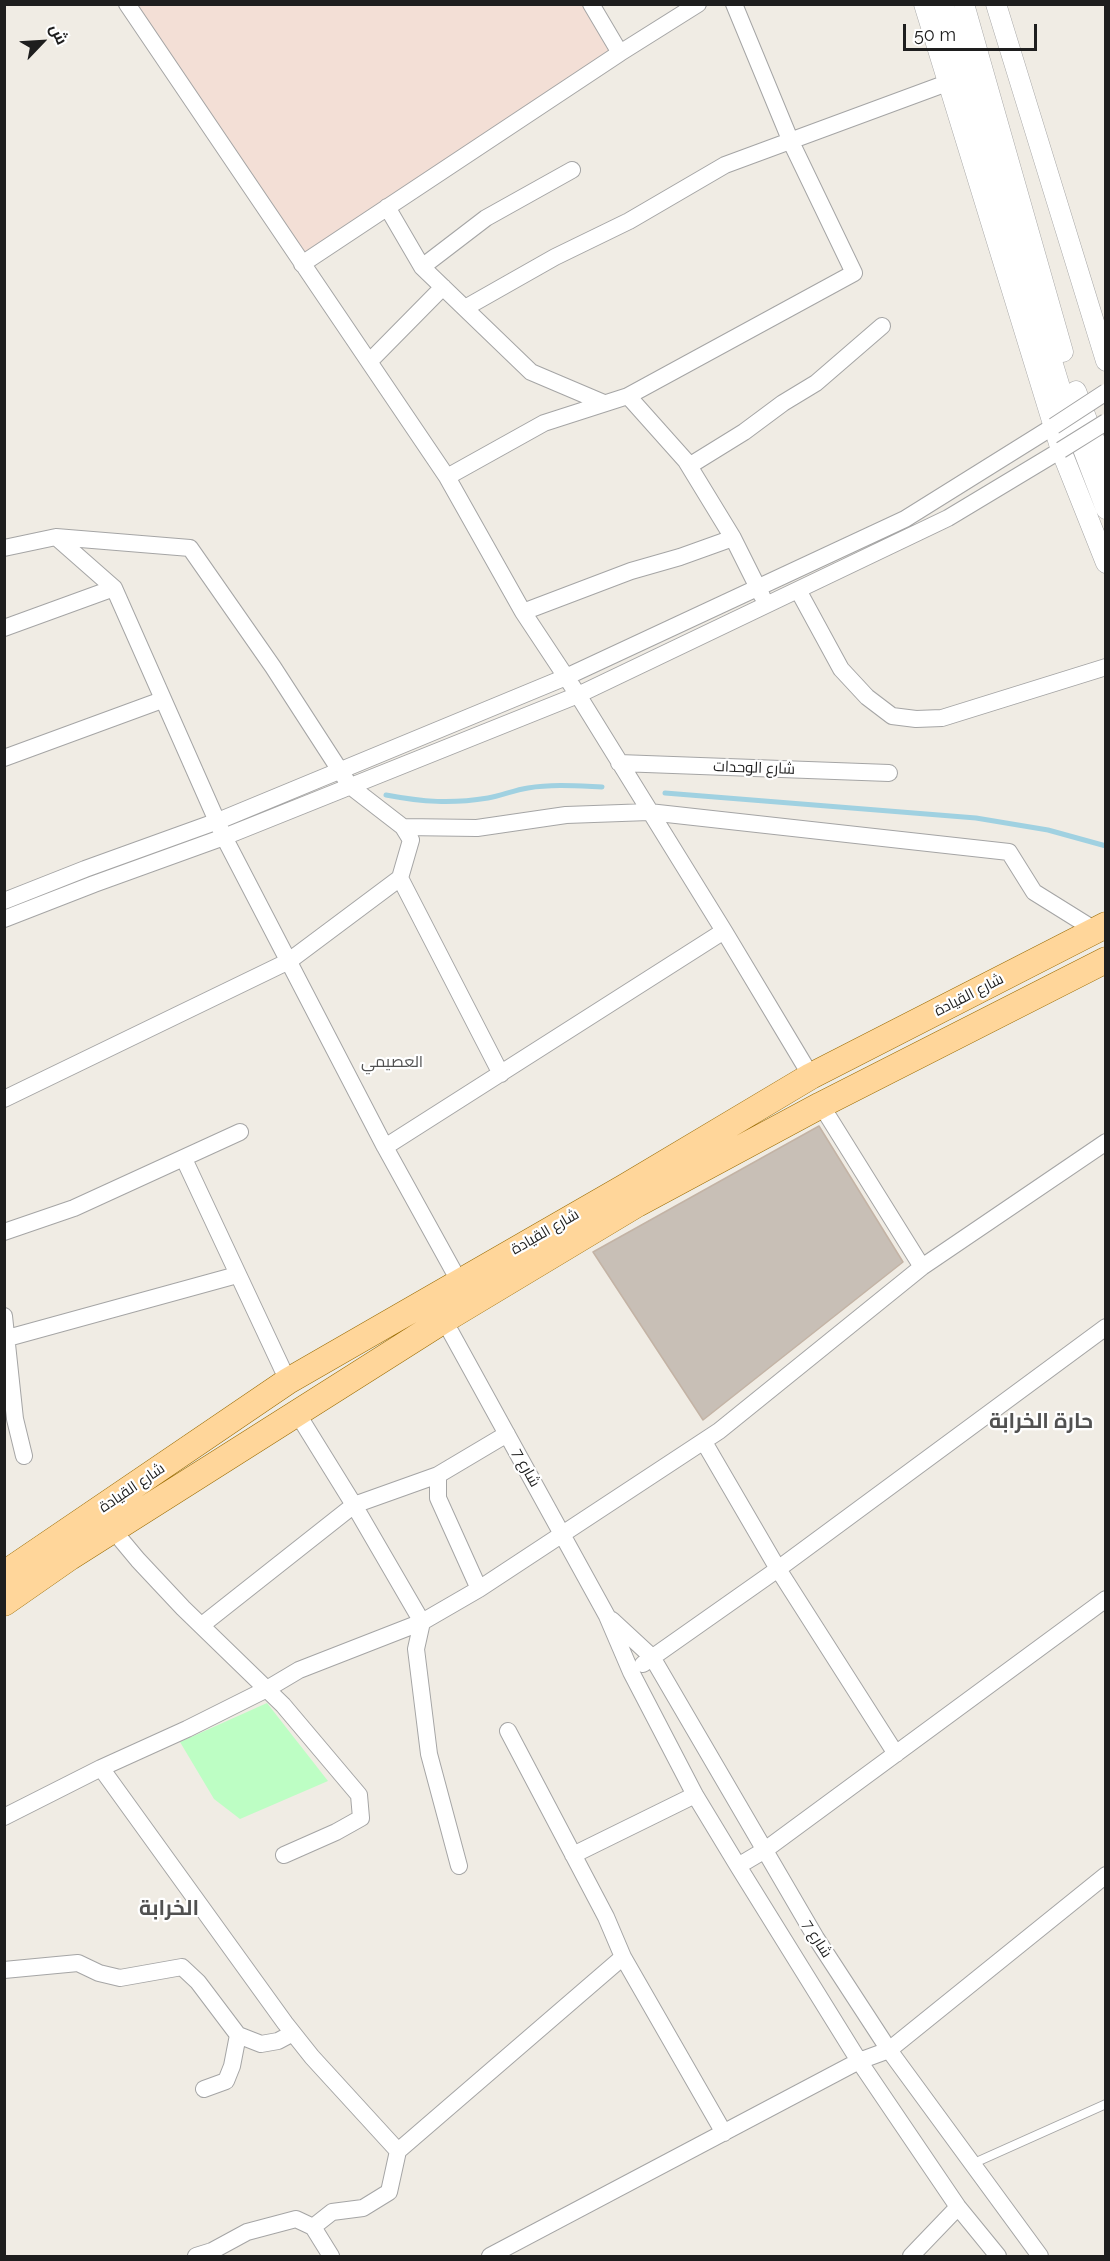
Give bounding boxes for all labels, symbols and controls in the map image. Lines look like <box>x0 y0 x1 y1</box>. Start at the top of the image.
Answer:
north arrow <box>12 12 72 72</box>
scale bar <box>906 12 1040 50</box>
text: ش <box>46 21 72 48</box>
text: 50 m <box>914 24 956 45</box>
street label: شارع الوحدات <box>713 758 795 778</box>
street label: شارع القيادة <box>931 970 1007 1020</box>
district label: العصيمي <box>361 1052 423 1072</box>
street label: شارع القيادة <box>508 1205 582 1259</box>
district label: حارة الخرابة <box>989 1409 1093 1435</box>
street label: شارع 7 <box>508 1446 544 1490</box>
street label: شارع القيادة <box>96 1459 168 1517</box>
district label: الخرابة <box>139 1896 199 1922</box>
street label: شارع 7 <box>799 1917 835 1961</box>

